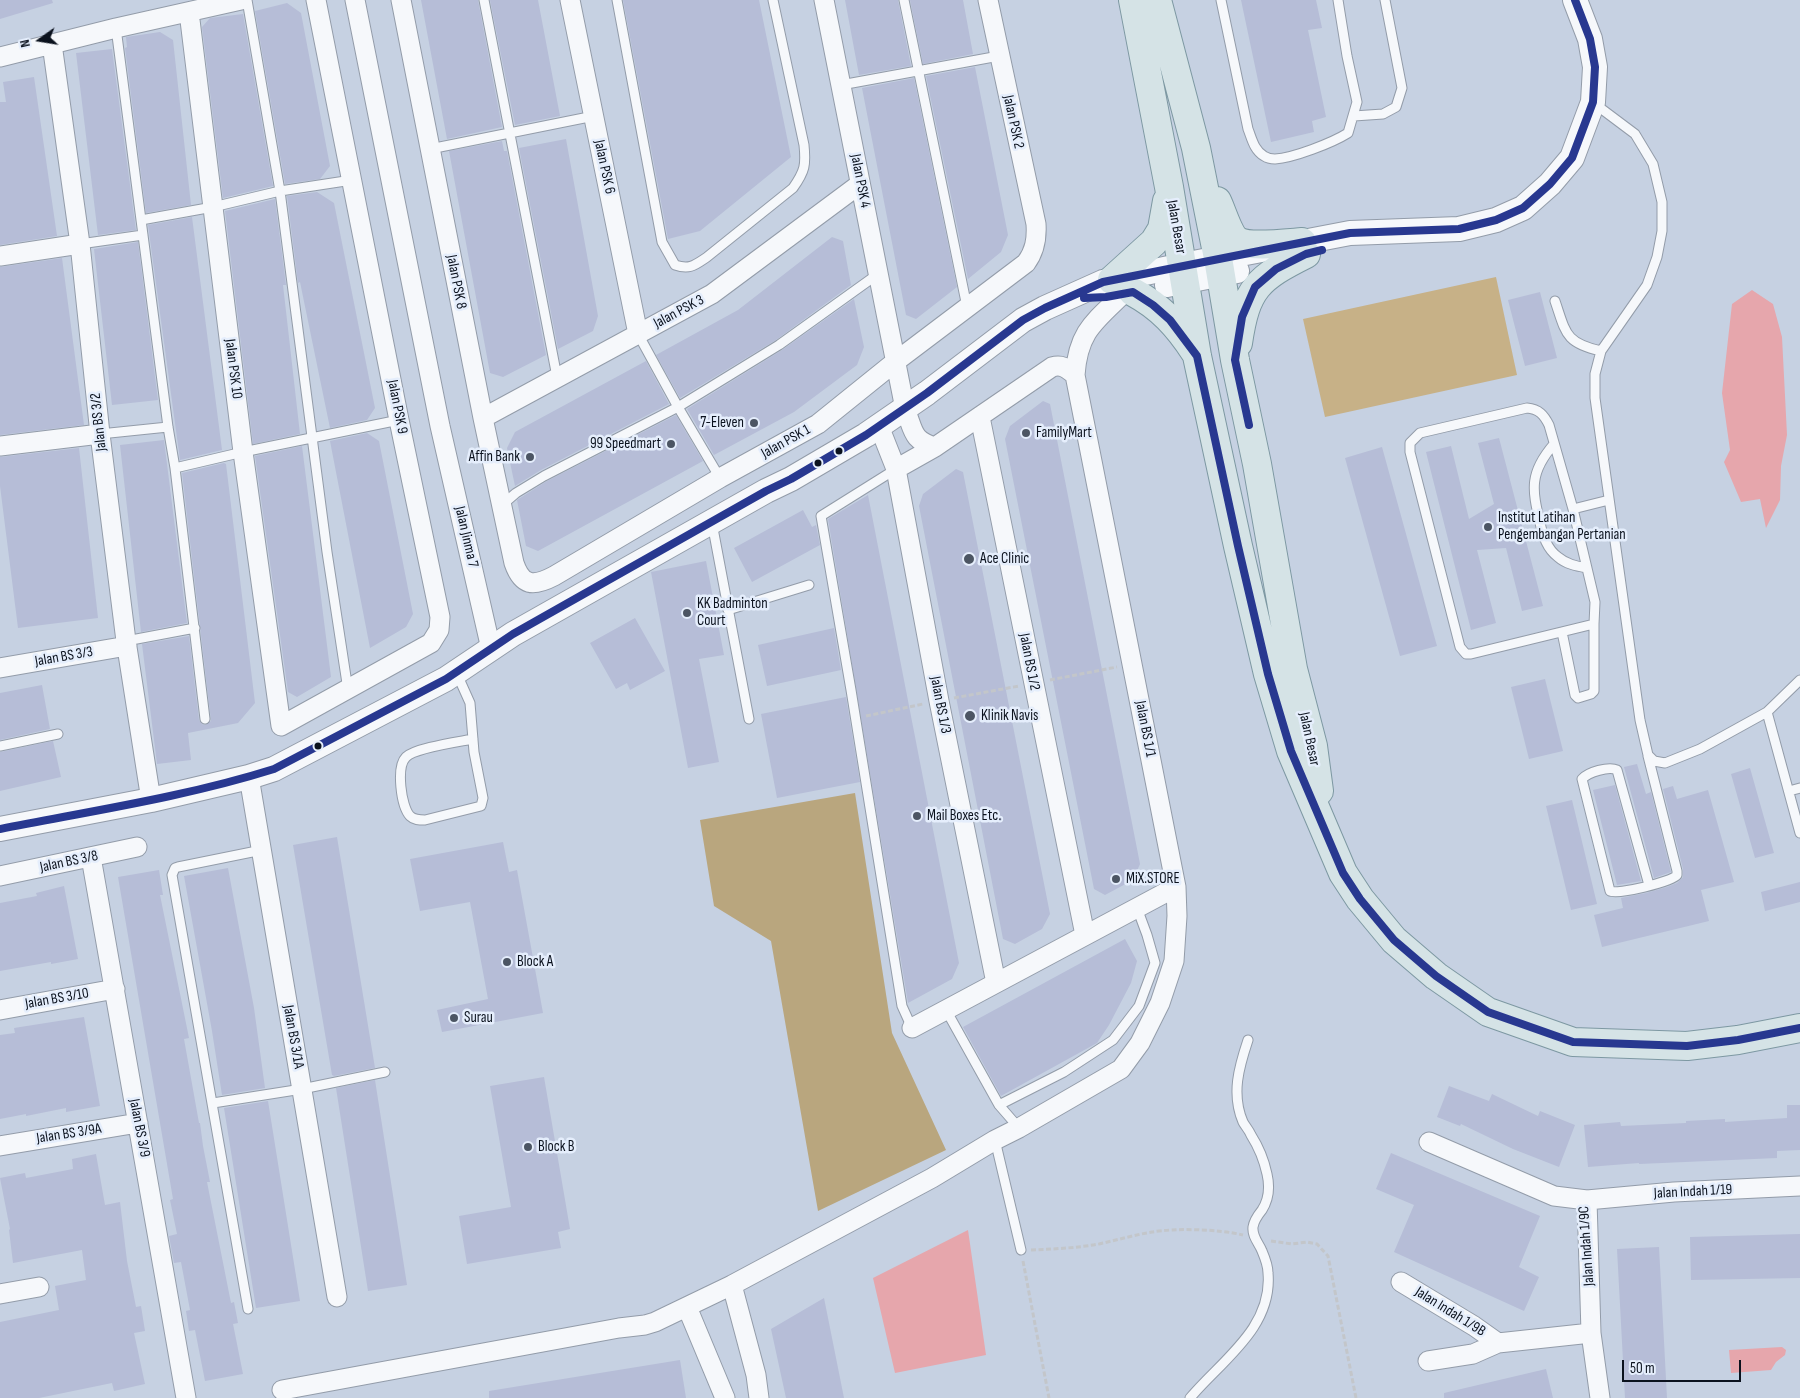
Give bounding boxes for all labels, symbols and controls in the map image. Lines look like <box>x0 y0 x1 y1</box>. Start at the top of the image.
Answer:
north arrow <box>15 15 65 65</box>
text: N <box>16 38 34 49</box>
street label: Jalan PSK 2 <box>999 94 1027 150</box>
street label: Jalan PSK 6 <box>590 138 618 196</box>
street label: Jalan PSK 4 <box>846 153 874 209</box>
street label: Jalan Besar <box>1162 199 1190 255</box>
street label: Jalan PSK 8 <box>442 253 470 311</box>
street label: Jalan PSK 3 <box>651 291 707 333</box>
street label: Jalan PSK 10 <box>220 338 246 400</box>
street label: Jalan PSK 9 <box>383 378 411 436</box>
street label: Jalan BS 3/2 <box>87 392 111 452</box>
place label: 7-Eleven <box>700 414 744 432</box>
marker: 7-Eleven <box>748 417 760 429</box>
street label: Jalan PSK 1 <box>758 421 814 463</box>
place label: FamilyMart <box>1036 424 1092 442</box>
marker: FamilyMart <box>1020 427 1032 439</box>
place label: 99 Speedmart <box>590 435 661 453</box>
marker: 99 Speedmart <box>665 438 677 450</box>
unlabelled marker <box>834 446 844 456</box>
place label: Affin Bank <box>469 448 520 466</box>
marker: Affin Bank <box>524 451 536 463</box>
unlabelled marker <box>813 458 823 468</box>
street label: Jalan Jinma 7 <box>450 505 482 569</box>
place label: Institut Latihan Pengembangan Pertanian <box>1498 509 1626 544</box>
marker: Institut Latihan Pengembangan Pertanian <box>1482 521 1494 533</box>
place label: Ace Clinic <box>980 550 1029 568</box>
marker: Ace Clinic <box>962 552 976 566</box>
place label: KK Badminton Court <box>697 595 768 630</box>
marker: KK Badminton Court <box>681 607 693 619</box>
street label: Jalan BS 1/2 <box>1015 632 1043 692</box>
street label: Jalan BS 3/3 <box>34 643 94 671</box>
street label: Jalan BS 1/3 <box>926 675 954 735</box>
street label: Jalan BS 1/1 <box>1131 699 1159 759</box>
place label: Klinik Navis <box>981 707 1038 725</box>
marker: Klinik Navis <box>963 709 977 723</box>
street label: Jalan Besar <box>1295 711 1323 767</box>
unlabelled marker <box>313 741 323 751</box>
place label: Mail Boxes Etc. <box>927 807 1001 825</box>
marker: Mail Boxes Etc. <box>911 810 923 822</box>
street label: Jalan BS 3/8 <box>38 847 100 877</box>
place label: MiX.STORE <box>1126 870 1180 888</box>
marker: MiX.STORE <box>1110 873 1122 885</box>
place label: Block A <box>517 953 553 971</box>
marker: Block A <box>501 956 513 968</box>
street label: Jalan BS 3/10 <box>24 985 90 1013</box>
street label: Jalan BS 3/1A <box>279 1004 307 1070</box>
place label: Surau <box>464 1009 493 1027</box>
marker: Surau <box>448 1012 460 1024</box>
street label: Jalan BS 3/9 <box>125 1097 153 1159</box>
street label: Jalan BS 3/9A <box>35 1120 103 1148</box>
place label: Block B <box>538 1138 574 1156</box>
marker: Block B <box>522 1141 534 1153</box>
street label: Jalan Indah 1/19 <box>1653 1181 1733 1203</box>
street label: Jalan Indah 1/9C <box>1575 1205 1599 1287</box>
street label: Jalan Indah 1/9B <box>1411 1283 1489 1341</box>
scale bar <box>1625 1350 1744 1382</box>
text: 50 m <box>1630 1359 1655 1378</box>

